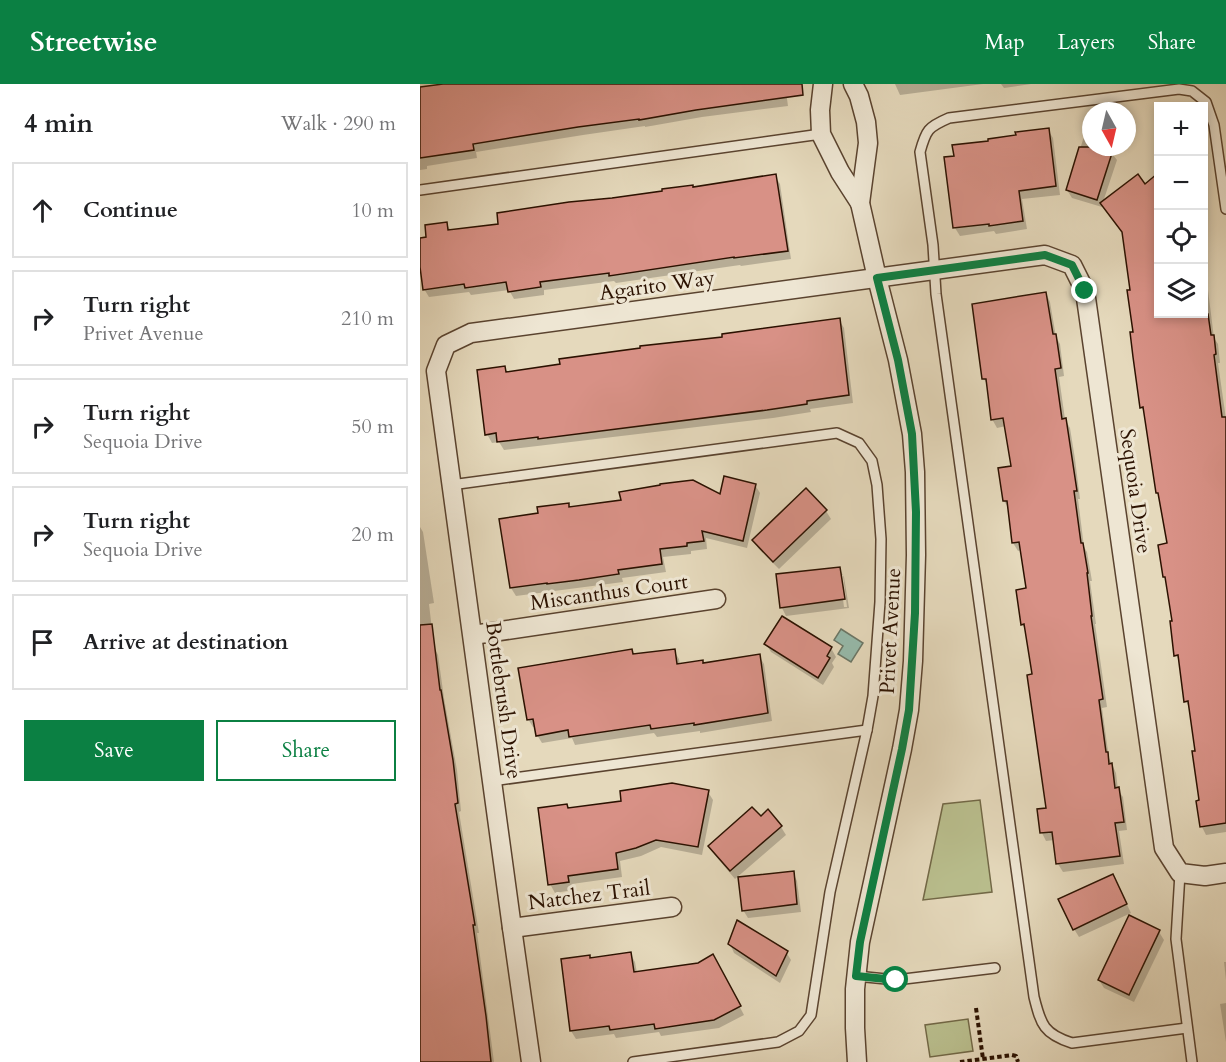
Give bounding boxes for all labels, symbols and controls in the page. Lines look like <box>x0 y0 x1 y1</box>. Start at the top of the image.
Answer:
text: Streetwise <box>30 23 158 61</box>
text: Map <box>985 28 1025 57</box>
text: Layers <box>1058 28 1115 57</box>
text: Share <box>1148 28 1196 57</box>
north arrow <box>1082 102 1136 156</box>
map controls <box>1154 102 1208 318</box>
button: + <box>1154 102 1208 156</box>
text: 4 min <box>24 106 93 141</box>
text: Walk · 290 m <box>281 110 396 137</box>
button: − <box>1154 156 1208 210</box>
icon: ahead <box>26 194 59 227</box>
text: Continue <box>83 195 178 225</box>
text: 10 m <box>351 197 394 224</box>
button: locate <box>1154 210 1208 264</box>
street label: Agarito Way <box>597 263 717 308</box>
button: layers <box>1154 264 1208 318</box>
route end <box>1071 277 1097 303</box>
text: Turn right <box>83 290 190 320</box>
icon: right <box>26 302 59 335</box>
text: 210 m <box>341 305 394 332</box>
text: Privet Avenue <box>83 320 204 347</box>
text: Turn right <box>83 398 190 428</box>
icon: right <box>26 410 59 443</box>
text: 50 m <box>351 413 394 440</box>
street label: Sequoia Drive <box>1112 427 1159 555</box>
text: Sequoia Drive <box>83 428 203 455</box>
text: Turn right <box>83 506 190 536</box>
icon: right <box>26 518 59 551</box>
text: 20 m <box>351 521 394 548</box>
text: Sequoia Drive <box>83 536 203 563</box>
street label: Miscanthus Court <box>528 567 690 618</box>
street label: Privet Avenue <box>873 567 908 695</box>
street label: Bottlebrush Drive <box>478 619 529 781</box>
icon: arrive <box>26 626 59 659</box>
text: Arrive at destination <box>83 627 288 657</box>
button: Save <box>24 720 204 781</box>
button: Share <box>216 720 396 781</box>
street label: Natchez Trail <box>526 874 652 917</box>
route start <box>882 966 908 992</box>

